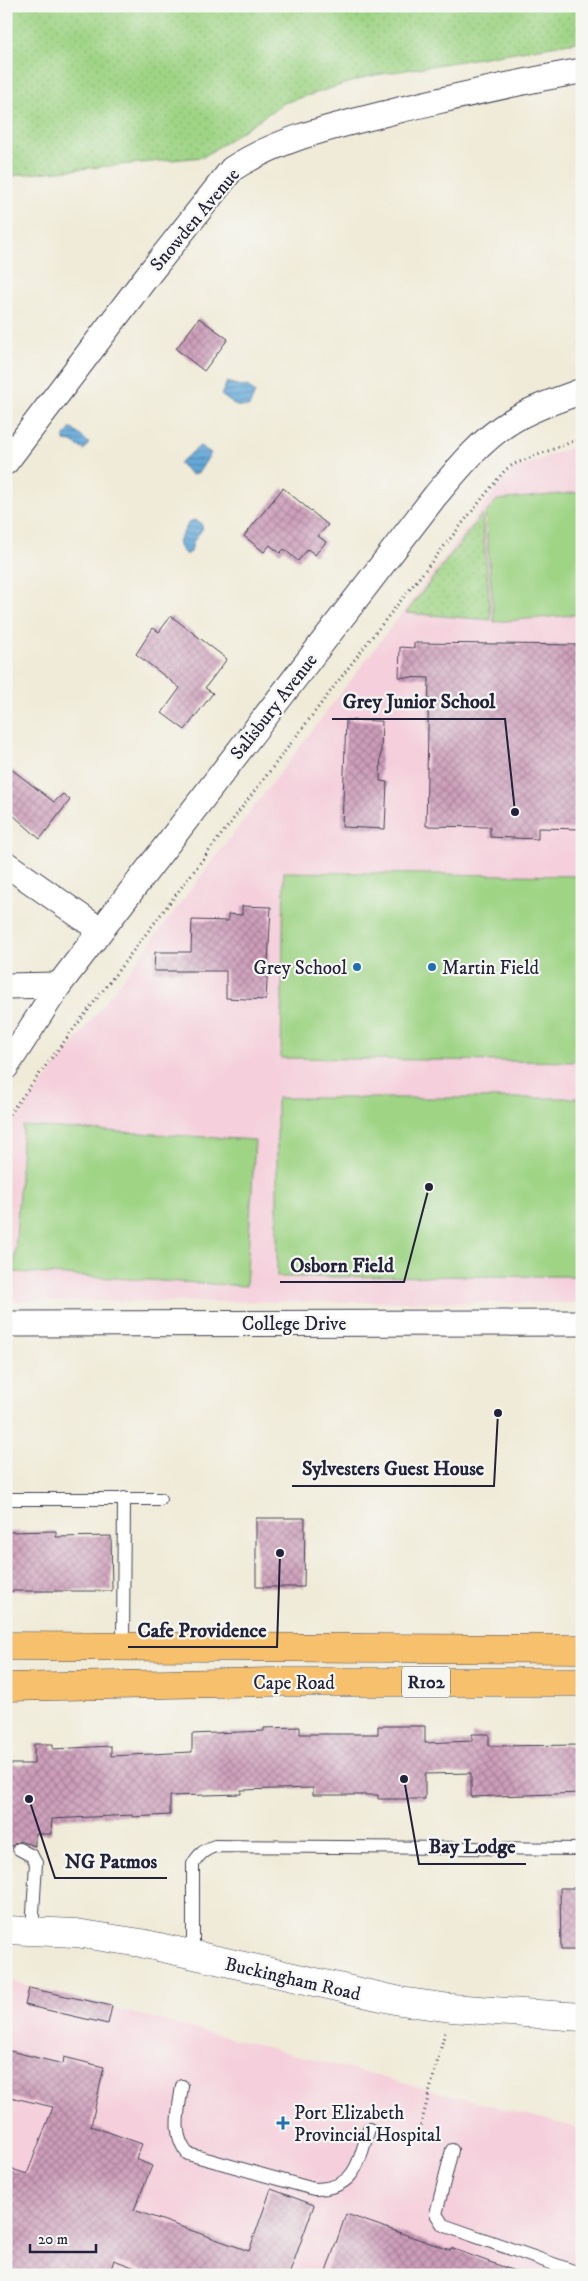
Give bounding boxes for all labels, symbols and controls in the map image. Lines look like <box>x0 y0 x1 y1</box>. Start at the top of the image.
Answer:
street label: Snowden Avenue <box>145 164 245 276</box>
street label: Salisbury Avenue <box>226 649 323 764</box>
callout: Grey Junior School <box>332 684 505 719</box>
text: Grey Junior School <box>343 690 496 715</box>
place label: Grey School <box>254 957 347 980</box>
place label: Martin Field <box>442 957 540 980</box>
marker: Grey School <box>351 961 363 973</box>
marker: Martin Field <box>426 961 438 973</box>
callout: Osborn Field <box>280 1247 404 1282</box>
text: Osborn Field <box>290 1254 395 1279</box>
street label: College Drive <box>242 1313 346 1336</box>
callout: Sylvesters Guest House <box>292 1451 494 1486</box>
text: Sylvesters Guest House <box>302 1457 485 1482</box>
callout: Cafe Providence <box>128 1612 277 1647</box>
text: Cafe Providence <box>138 1619 267 1644</box>
road number: R102 <box>402 1666 450 1698</box>
street label: Cape Road <box>253 1672 335 1695</box>
callout: Bay Lodge <box>419 1829 526 1864</box>
text: Bay Lodge <box>429 1835 516 1860</box>
callout: NG Patmos <box>55 1843 167 1878</box>
text: NG Patmos <box>65 1850 157 1875</box>
street label: Buckingham Road <box>223 1953 363 2006</box>
place label: Port Elizabeth Provincial Hospital <box>294 2102 441 2147</box>
marker: Port Elizabeth Provincial Hospital <box>276 2116 290 2130</box>
scale bar <box>30 2221 96 2253</box>
text: 20 m <box>38 2230 68 2249</box>

